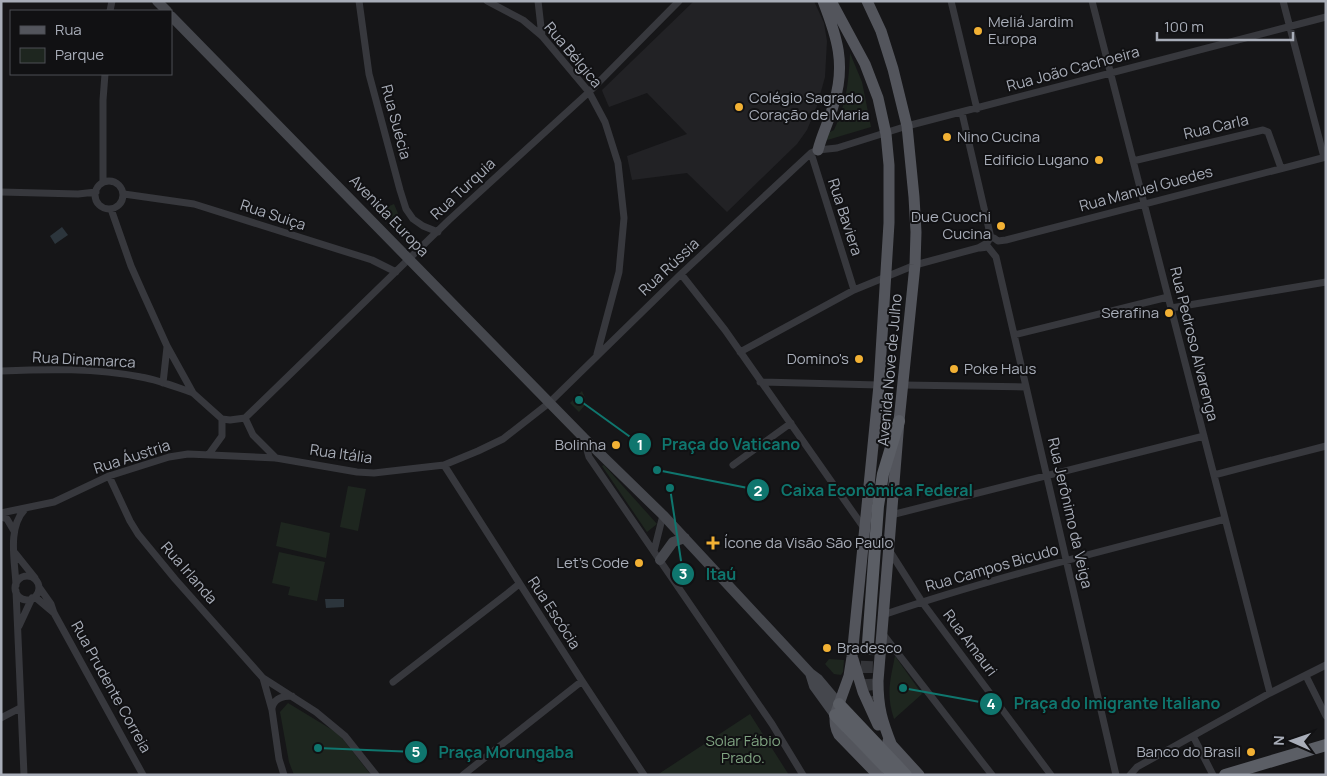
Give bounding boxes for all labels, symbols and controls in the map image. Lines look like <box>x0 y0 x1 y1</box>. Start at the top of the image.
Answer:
legend <box>10 10 172 75</box>
scale bar <box>1157 10 1293 42</box>
place label: Meliá Jardim Europa <box>988 11 1073 49</box>
text: 100 m <box>1164 16 1204 37</box>
street label: Rua Bélgica <box>540 17 607 92</box>
text: Rua <box>55 19 82 40</box>
marker: Meliá Jardim Europa <box>972 25 984 37</box>
street label: Rua João Cachoeira <box>1004 41 1142 96</box>
text: Parque <box>55 44 104 65</box>
street label: Rua Suécia <box>376 82 417 162</box>
place label: Colégio Sagrado Coração de Maria <box>749 87 869 125</box>
marker: Colégio Sagrado Coração de Maria <box>733 101 745 113</box>
street label: Rua Carla <box>1181 109 1250 144</box>
place label: Nino Cucina <box>957 126 1040 147</box>
marker: Nino Cucina <box>941 131 953 143</box>
place label: Edificio Lugano <box>984 149 1089 170</box>
street label: Rua Turquia <box>426 153 500 224</box>
marker: Edificio Lugano <box>1093 154 1105 166</box>
street label: Rua Manuel Guedes <box>1077 161 1215 216</box>
street label: Avenida Europa <box>345 170 434 261</box>
street label: Rua Baviera <box>823 175 868 258</box>
street label: Rua Suiça <box>238 194 309 235</box>
place label: Due Cuochi Cucina <box>911 206 991 244</box>
marker: Due Cuochi Cucina <box>995 220 1007 232</box>
street label: Rua Rússia <box>634 233 703 300</box>
street label: Rua Pedroso Alvarenga <box>1165 264 1224 423</box>
street label: Avenida Nove de Julho <box>872 293 907 447</box>
place label: Serafina <box>1101 302 1159 323</box>
marker: Serafina <box>1163 307 1175 319</box>
street label: Rua Dinamarca <box>32 346 136 373</box>
place label: Domino's <box>787 348 849 369</box>
marker: Domino's <box>853 353 865 365</box>
place label: Poke Haus <box>964 358 1036 379</box>
marker: Poke Haus <box>948 363 960 375</box>
callout: Praça do Vaticano <box>627 429 810 460</box>
text: Praça do Vaticano <box>662 433 800 455</box>
street label: Rua Áustria <box>91 434 173 479</box>
place label: Bolinha <box>555 434 606 455</box>
text: 1 <box>637 434 643 455</box>
street label: Rua Jerônimo da Veiga <box>1043 435 1098 590</box>
street label: Rua Itália <box>308 439 374 468</box>
marker: Bolinha <box>610 439 622 451</box>
callout: Caixa Econômica Federal <box>746 475 983 506</box>
text: Caixa Econômica Federal <box>781 479 973 501</box>
text: 2 <box>754 480 763 501</box>
place label: Ícone da Visão São Paulo <box>724 532 894 553</box>
marker: Ícone da Visão São Paulo <box>706 536 720 550</box>
street label: Rua Irlanda <box>156 537 222 608</box>
street label: Rua Campos Bicudo <box>923 538 1061 597</box>
place label: Let's Code <box>556 552 629 573</box>
marker: Let's Code <box>633 557 645 569</box>
callout: Itaú <box>671 558 746 589</box>
text: 3 <box>679 563 687 584</box>
text: Itaú <box>706 563 736 585</box>
street label: Rua Escócia <box>523 572 586 653</box>
street label: Rua Amauri <box>939 605 1002 680</box>
street label: Rua Prudente Correia <box>66 617 156 756</box>
place label: Bradesco <box>837 637 902 658</box>
marker: Bradesco <box>821 642 833 654</box>
callout: Praça do Imigrante Italiano <box>978 688 1230 719</box>
text: Praça do Imigrante Italiano <box>1014 692 1220 714</box>
text: 4 <box>986 693 996 714</box>
north arrow <box>1267 716 1317 766</box>
park label: Solar Fábio Prado. <box>705 730 781 768</box>
text: N <box>1269 735 1288 746</box>
callout: Praça Morungaba <box>403 737 584 768</box>
text: 5 <box>412 741 421 762</box>
text: Praça Morungaba <box>438 741 574 763</box>
place label: Banco do Brasil <box>1136 741 1241 762</box>
marker: Banco do Brasil <box>1245 746 1257 758</box>

